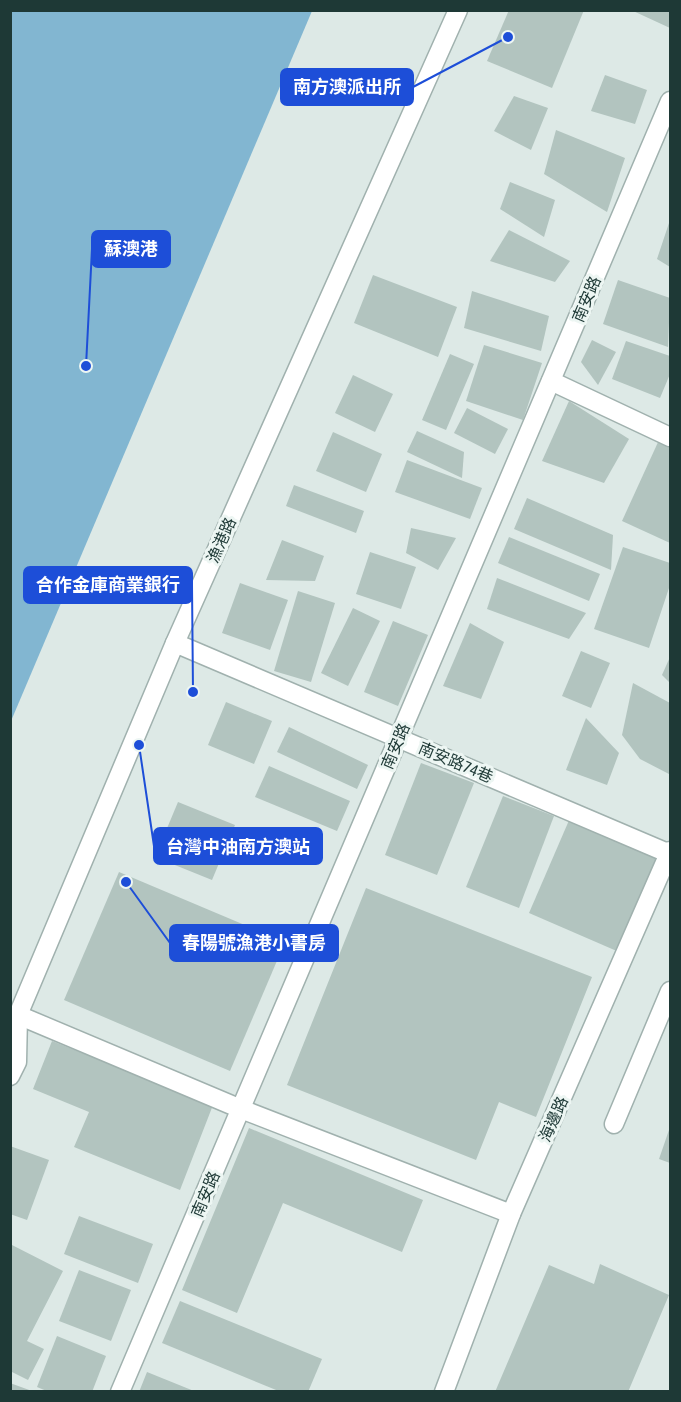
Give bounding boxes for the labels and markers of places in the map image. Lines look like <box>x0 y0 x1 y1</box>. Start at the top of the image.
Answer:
callout: 南方澳派出所 <box>281 69 413 105</box>
callout: 蘇澳港 <box>92 231 170 267</box>
callout: 合作金庫商業銀行 <box>24 567 192 603</box>
callout: 台灣中油南方澳站 <box>154 828 322 864</box>
callout: 春陽號漁港小書房 <box>170 925 338 961</box>

